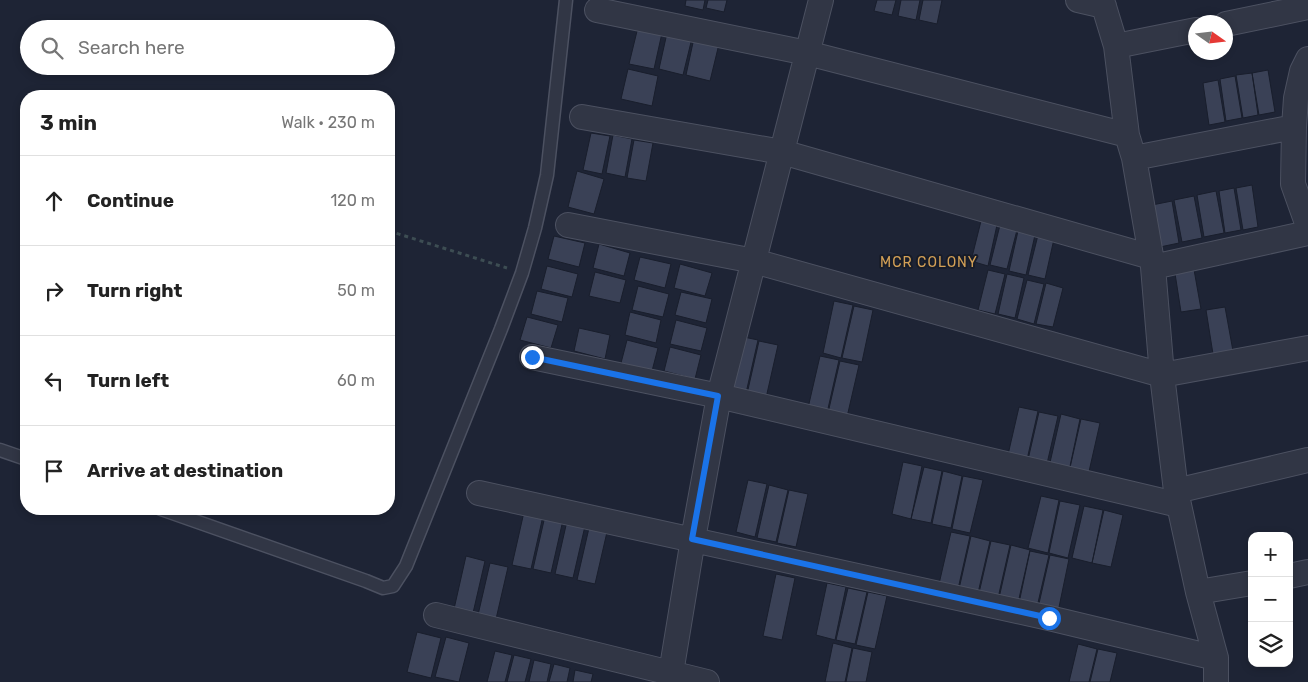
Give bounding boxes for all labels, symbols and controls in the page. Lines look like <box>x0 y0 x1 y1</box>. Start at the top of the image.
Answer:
north arrow <box>1188 15 1233 60</box>
search box <box>20 20 395 75</box>
icon: search <box>38 34 66 62</box>
text: Search here <box>78 36 185 59</box>
text: 3 min <box>40 110 97 135</box>
text: Walk · 230 m <box>281 113 375 132</box>
icon: ahead <box>40 187 68 215</box>
text: Continue <box>87 189 174 212</box>
text: 120 m <box>330 191 375 210</box>
district label: MCR COLONY <box>880 254 978 271</box>
icon: right <box>40 277 68 305</box>
text: Turn right <box>87 279 182 302</box>
text: 50 m <box>337 281 375 300</box>
route end <box>521 346 544 369</box>
icon: left <box>40 367 68 395</box>
text: Turn left <box>87 369 169 392</box>
text: 60 m <box>337 371 375 390</box>
icon: arrive <box>40 457 68 485</box>
text: Arrive at destination <box>87 459 283 482</box>
map controls <box>1248 532 1293 667</box>
button: + <box>1248 532 1293 577</box>
button: − <box>1248 577 1293 622</box>
route start <box>1038 607 1061 630</box>
button: layers <box>1248 622 1293 667</box>

